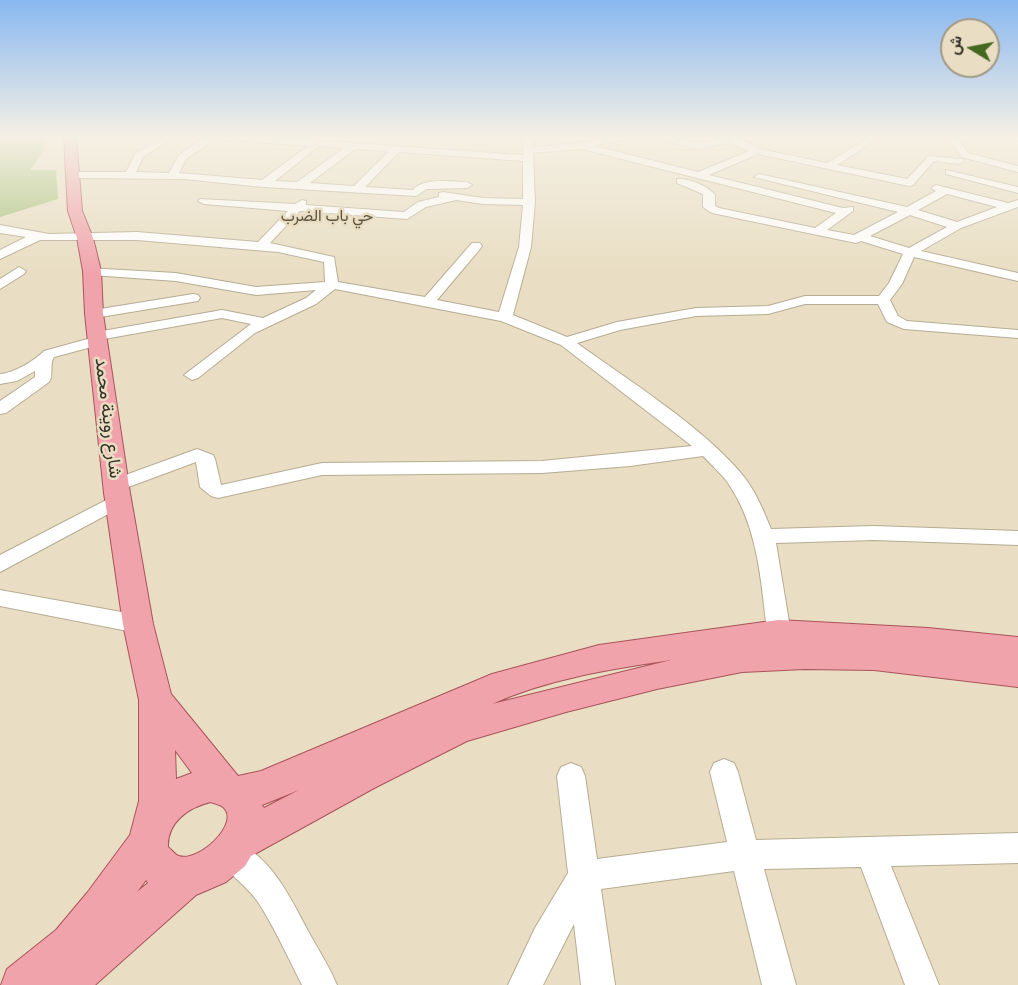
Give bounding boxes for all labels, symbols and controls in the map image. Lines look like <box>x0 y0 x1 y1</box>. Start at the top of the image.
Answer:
north arrow <box>940 18 1000 78</box>
text: ش <box>943 34 966 56</box>
district label: حي باب الضرب <box>281 206 373 226</box>
street label: شارع روينة محمد <box>90 356 126 480</box>

